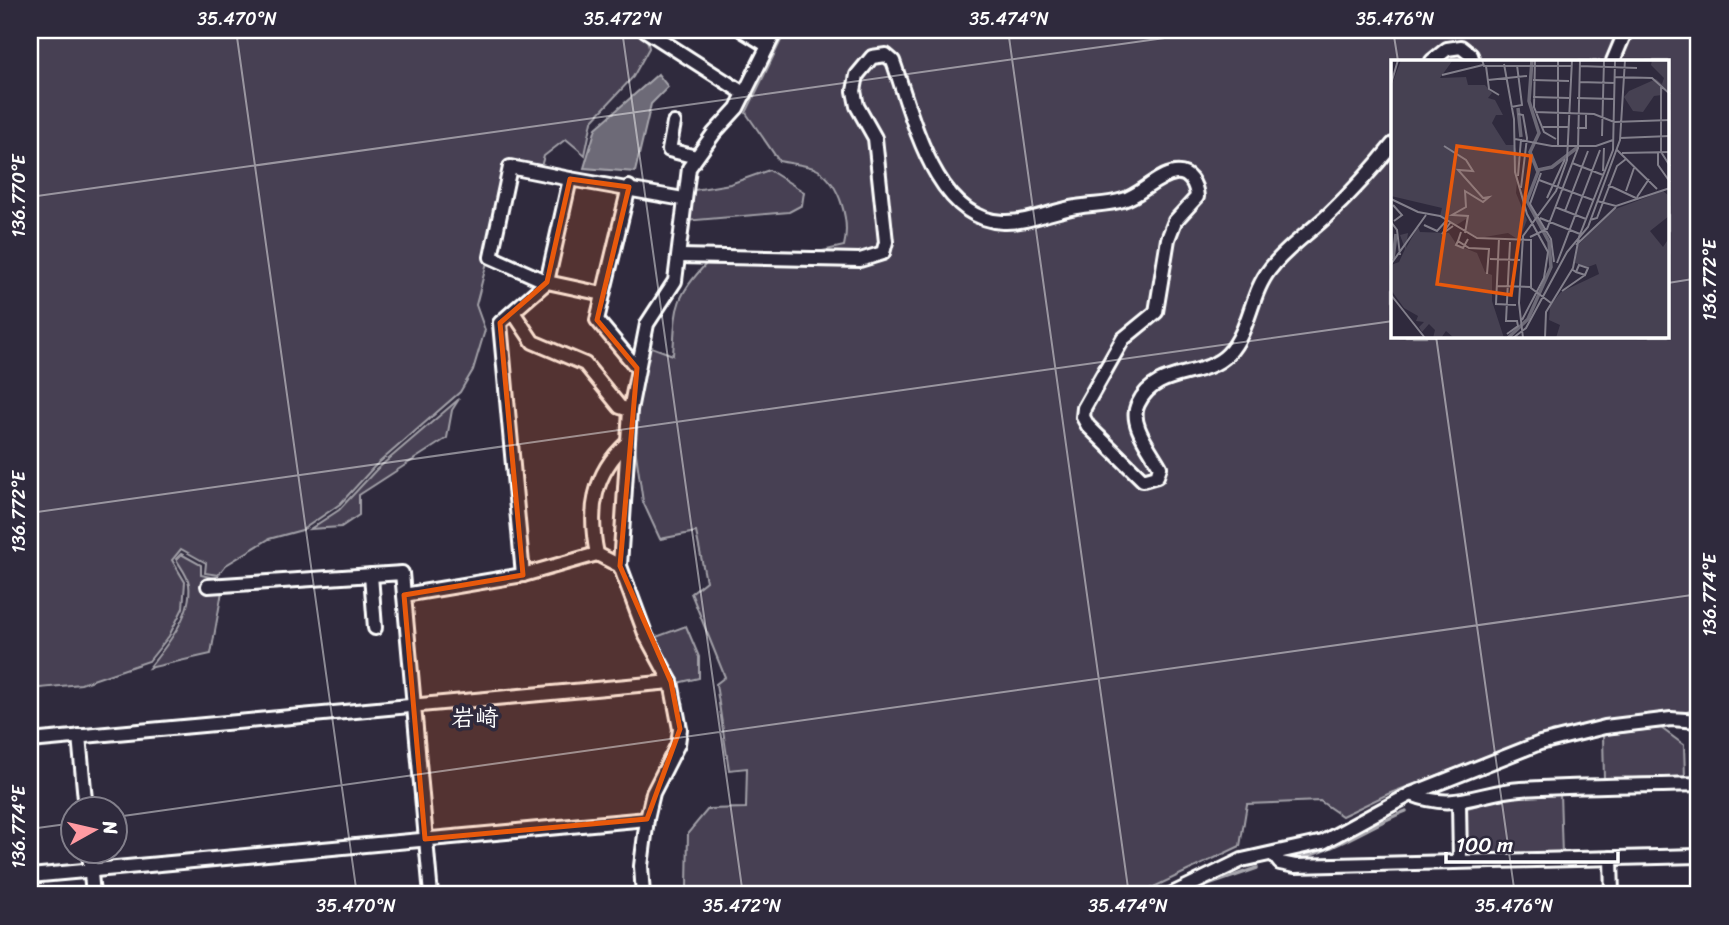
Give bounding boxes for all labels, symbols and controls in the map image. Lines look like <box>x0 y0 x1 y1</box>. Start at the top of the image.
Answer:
text: 35.470°N <box>197 3 277 35</box>
text: 35.472°N <box>584 3 663 35</box>
text: 35.474°N <box>969 3 1049 35</box>
text: 35.476°N <box>1356 3 1435 35</box>
inset map <box>1391 60 1670 338</box>
text: 136.770°E <box>3 154 35 237</box>
text: 136.772°E <box>1694 238 1726 321</box>
text: 136.772°E <box>3 470 35 553</box>
text: 136.774°E <box>1694 553 1726 636</box>
district label: 岩崎 <box>451 697 499 739</box>
text: 136.774°E <box>3 785 35 868</box>
north arrow <box>60 796 130 866</box>
text: N <box>93 818 128 837</box>
scale bar <box>1446 820 1617 864</box>
text: 100 m <box>1456 826 1513 864</box>
text: 35.470°N <box>316 890 396 922</box>
text: 35.472°N <box>703 890 782 922</box>
text: 35.474°N <box>1088 890 1168 922</box>
text: 35.476°N <box>1475 890 1554 922</box>

